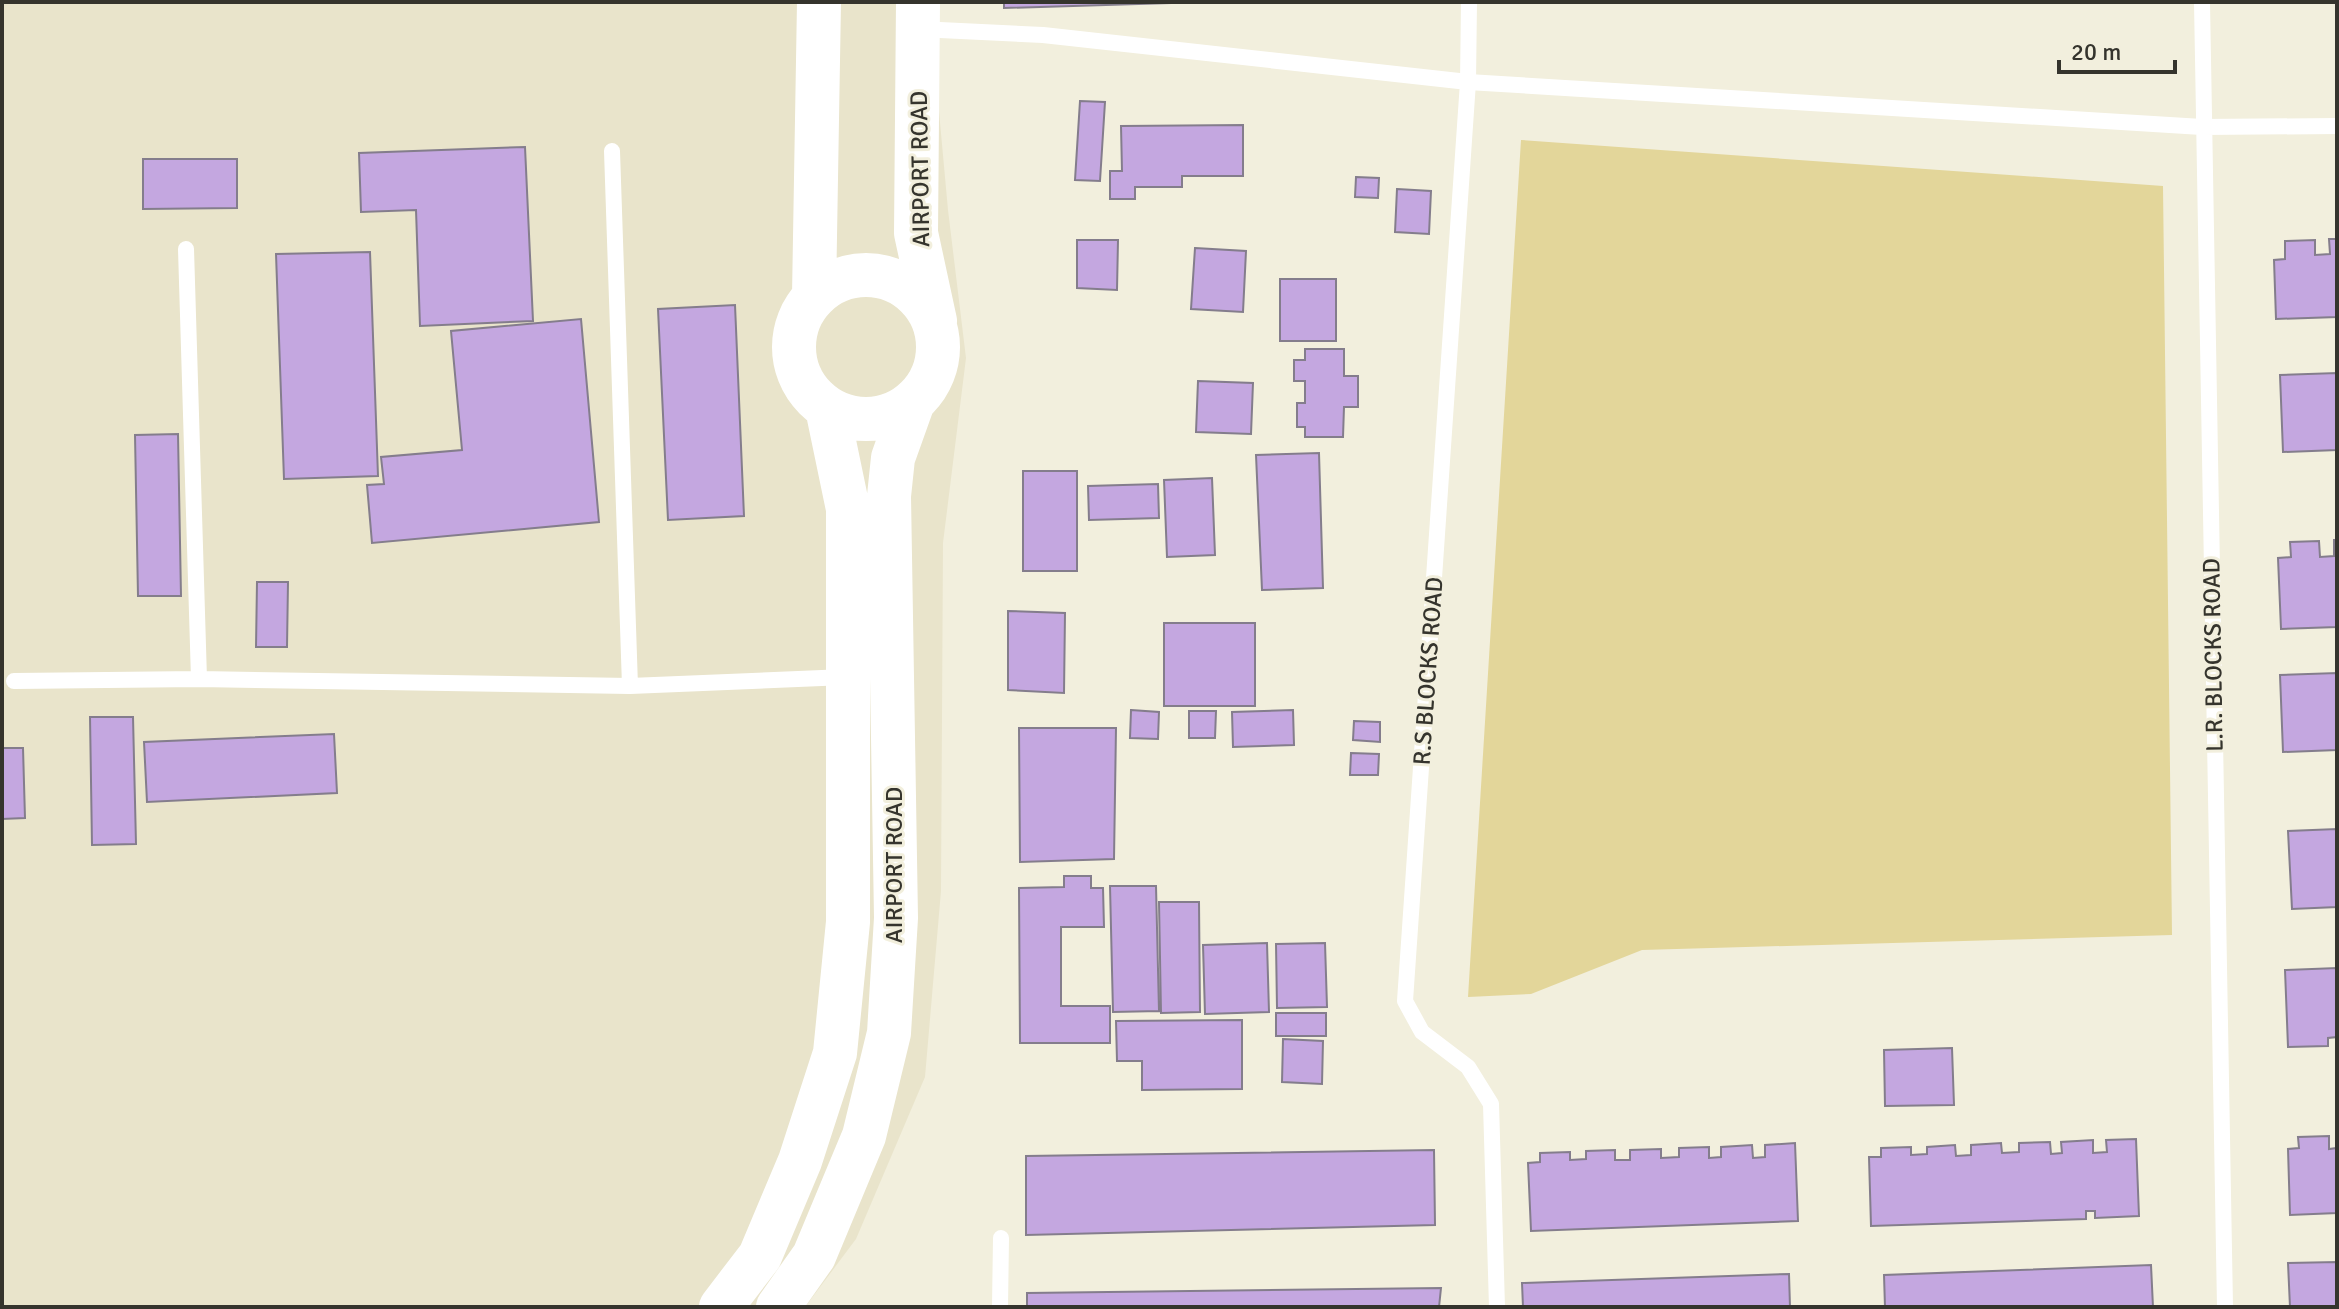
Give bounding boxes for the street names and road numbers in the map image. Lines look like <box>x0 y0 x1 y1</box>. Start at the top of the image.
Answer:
street label: AIRPORT ROAD <box>904 90 936 248</box>
street label: L.R. BLOCKS ROAD <box>2196 558 2230 752</box>
street label: R.S BLOCKS ROAD <box>1406 576 1450 766</box>
street label: AIRPORT ROAD <box>879 787 909 943</box>

